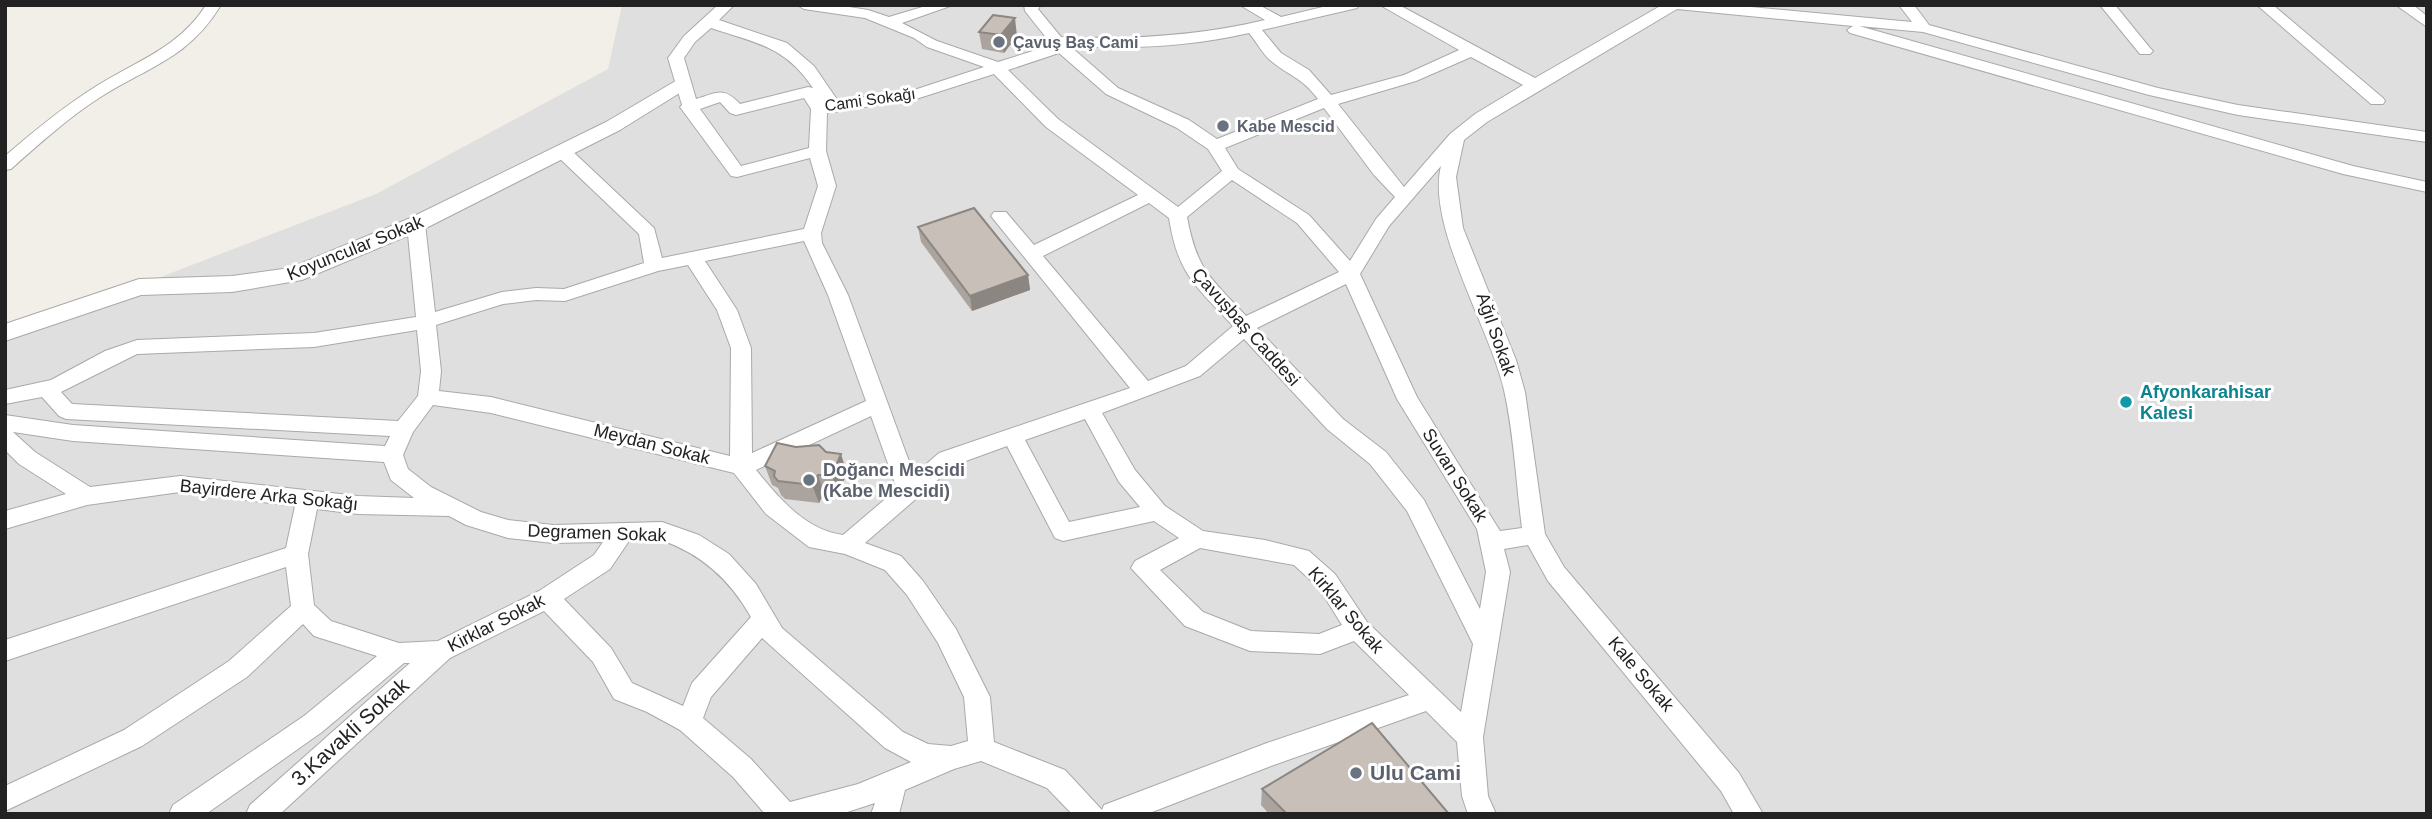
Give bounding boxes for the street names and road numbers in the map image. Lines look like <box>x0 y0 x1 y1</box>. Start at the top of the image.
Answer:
street label: Cami Sokağı <box>824 85 917 114</box>
street label: Koyuncular Sokak <box>284 211 427 284</box>
street label: Çavuşbaş Caddesi <box>1188 264 1304 390</box>
street label: Ağıl Sokak <box>1473 290 1520 379</box>
street label: Meydan Sokak <box>592 420 713 468</box>
street label: Suvan Sokak <box>1418 425 1492 526</box>
street label: Bayirdere Arka Sokağı <box>179 476 359 514</box>
street label: Degramen Sokak <box>527 521 668 545</box>
street label: Kirklar Sokak <box>1304 563 1388 658</box>
street label: Kirklar Sokak <box>444 590 549 656</box>
street label: Kale Sokak <box>1604 633 1679 716</box>
street label: 3.Kavakli Sokak <box>286 673 413 790</box>

